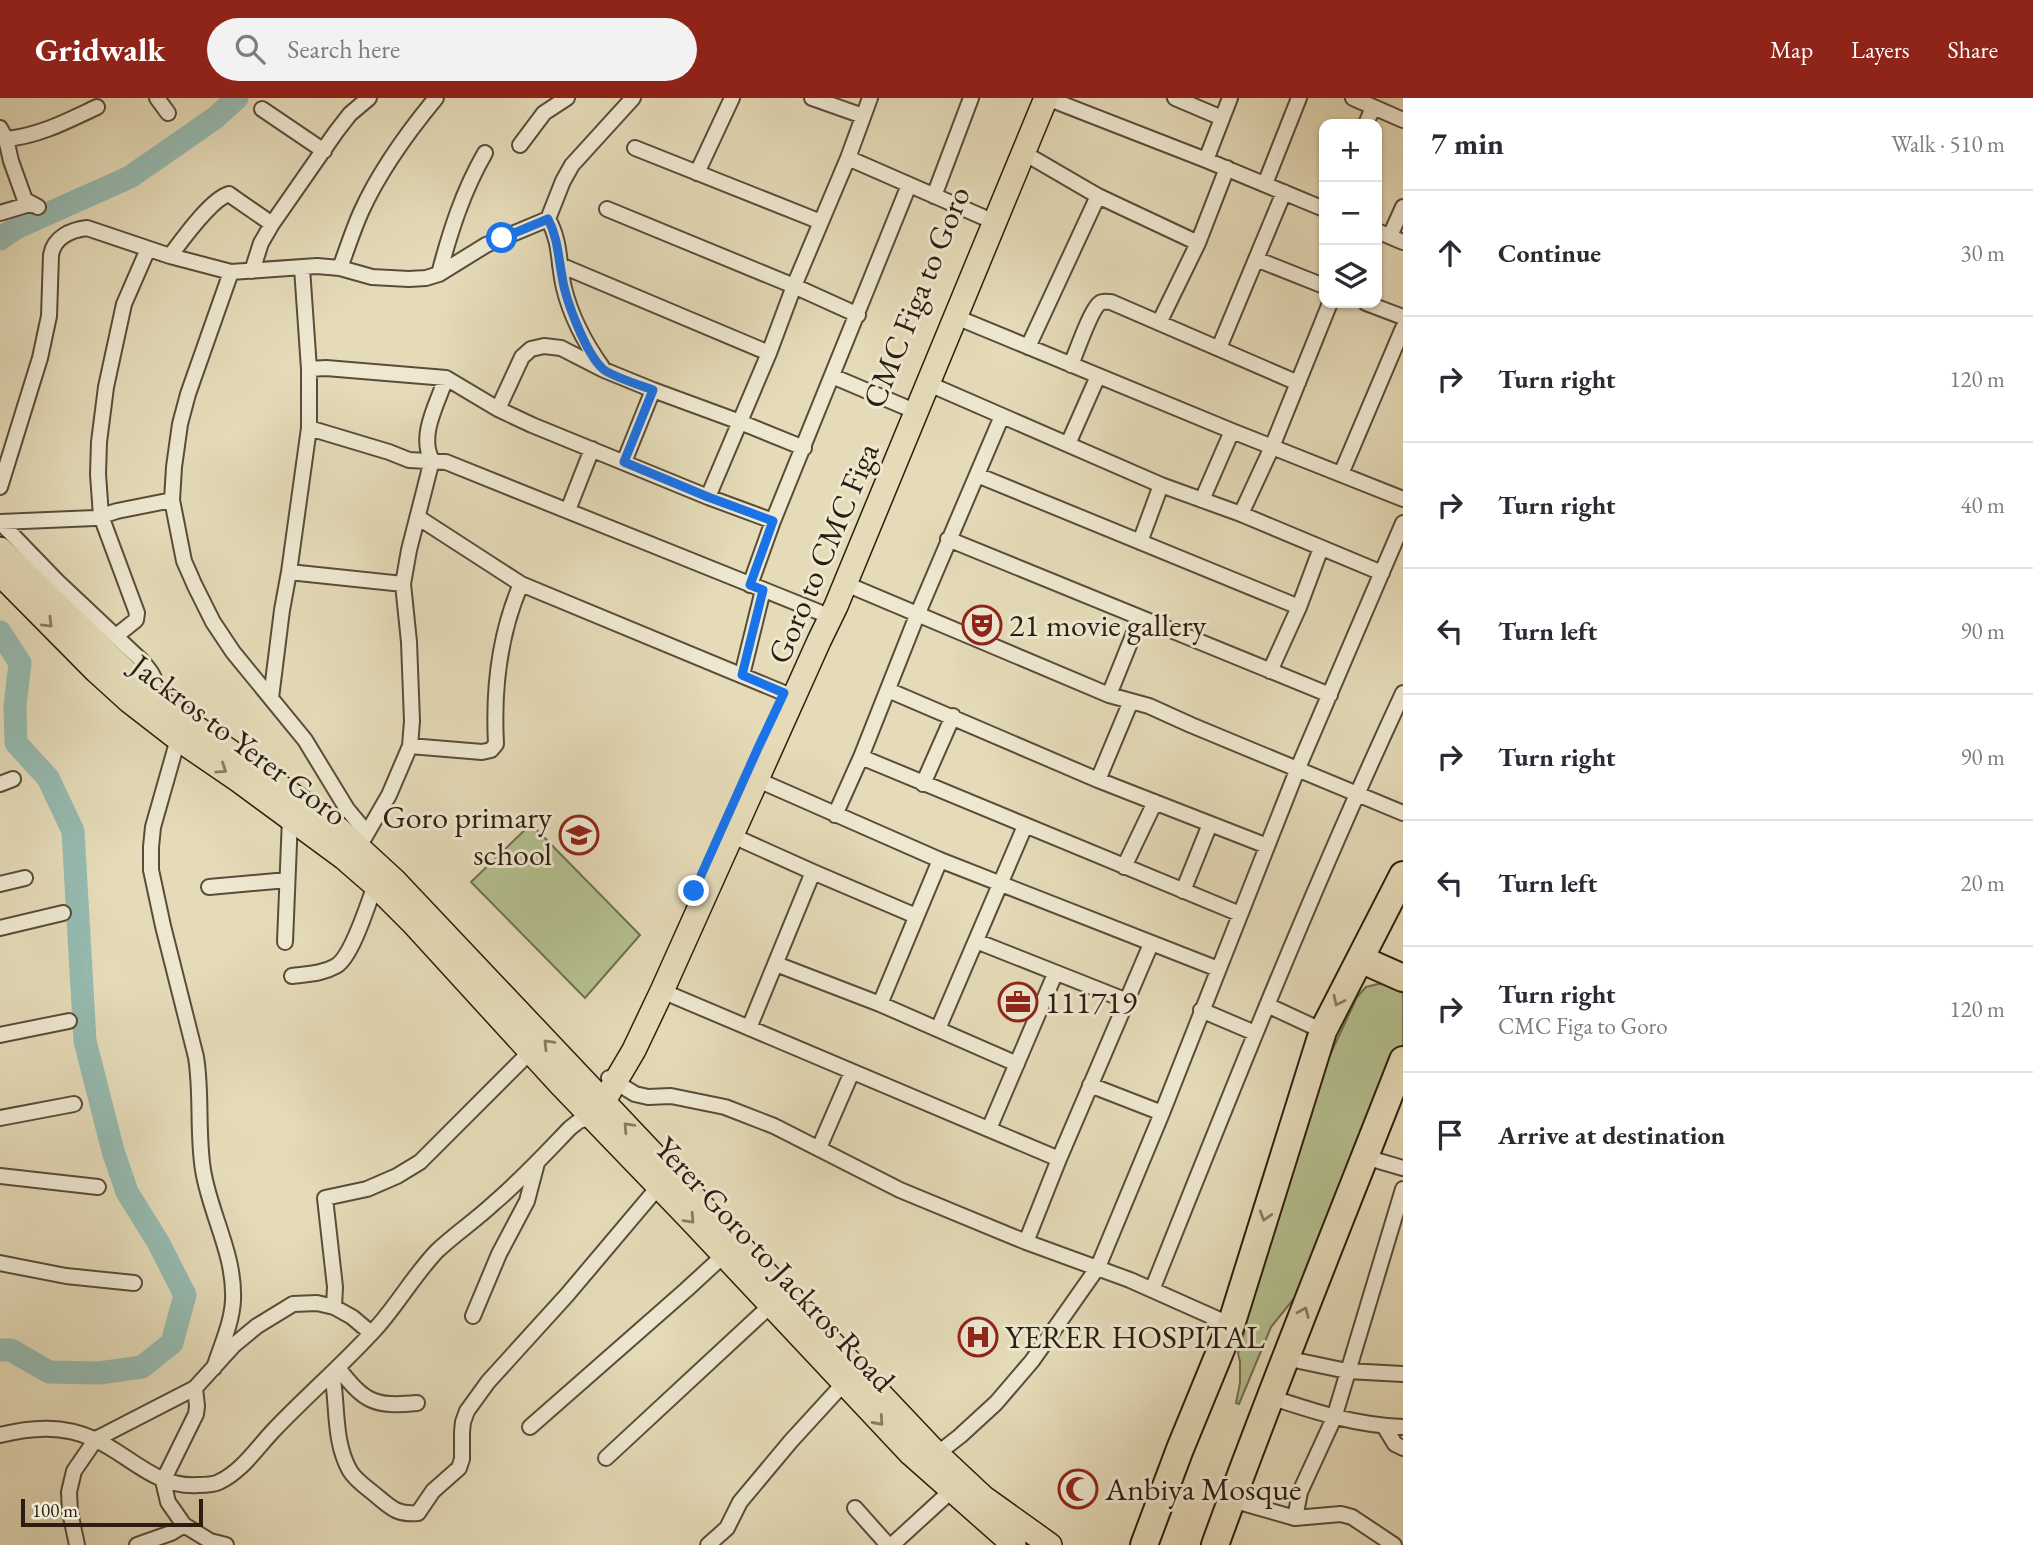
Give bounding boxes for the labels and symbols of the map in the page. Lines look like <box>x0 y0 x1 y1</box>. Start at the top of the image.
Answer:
street label: CMC Figa to Goro <box>852 180 980 414</box>
route start <box>486 222 517 253</box>
street label: Goro to CMC Figa <box>758 436 889 670</box>
theatre icon: 21 movie gallery <box>961 604 1003 646</box>
place label: 21 movie gallery <box>1009 604 1207 646</box>
one-way arrow <box>40 615 52 627</box>
street label: Jackros to Yerer Goro <box>120 643 356 835</box>
one-way arrow <box>215 761 228 774</box>
place label: Goro primary school <box>382 796 553 875</box>
school or university icon: Goro primary school <box>558 814 600 856</box>
route end <box>678 875 709 906</box>
office icon: 111719 <box>997 981 1039 1023</box>
place label: 111719 <box>1045 981 1137 1023</box>
one-way arrow <box>1333 994 1347 1006</box>
one-way arrow <box>544 1039 557 1052</box>
one-way arrow <box>624 1122 637 1135</box>
street label: Yerer Goro to Jackros Road <box>646 1127 905 1401</box>
one-way arrow <box>1258 1210 1273 1222</box>
one-way arrow <box>682 1211 695 1224</box>
one-way arrow <box>1296 1307 1310 1320</box>
hospital icon: YERER HOSPITAL <box>957 1316 999 1358</box>
place label: YERER HOSPITAL <box>1005 1316 1265 1358</box>
one-way arrow <box>871 1413 884 1426</box>
mosque icon: Anbiya Mosque <box>1057 1468 1099 1510</box>
place label: Anbiya Mosque <box>1104 1468 1301 1510</box>
scale bar <box>21 1496 203 1528</box>

